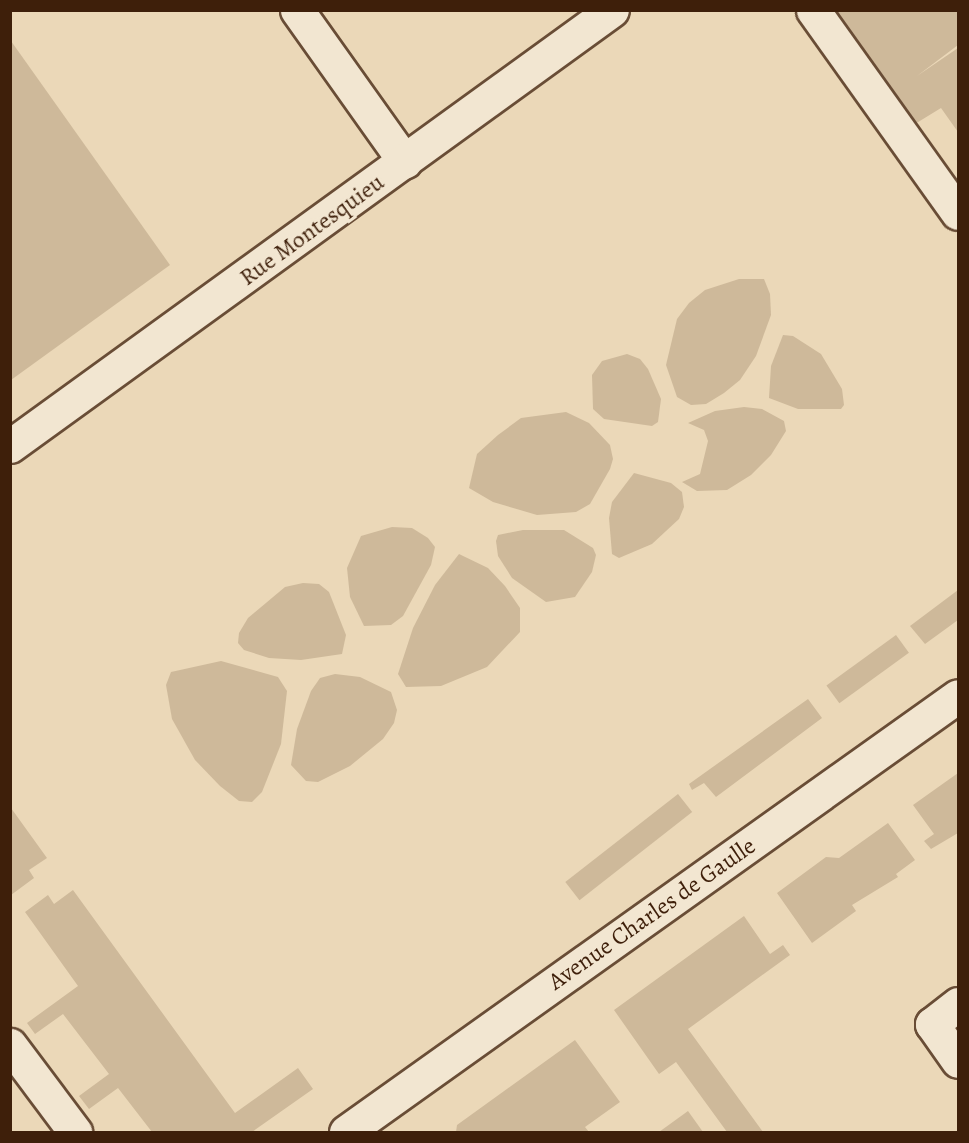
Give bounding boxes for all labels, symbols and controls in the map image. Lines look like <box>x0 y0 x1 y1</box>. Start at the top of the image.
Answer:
street label: Rue Montesquieu <box>234 168 390 292</box>
street label: Avenue Charles de Gaulle <box>543 832 761 996</box>

